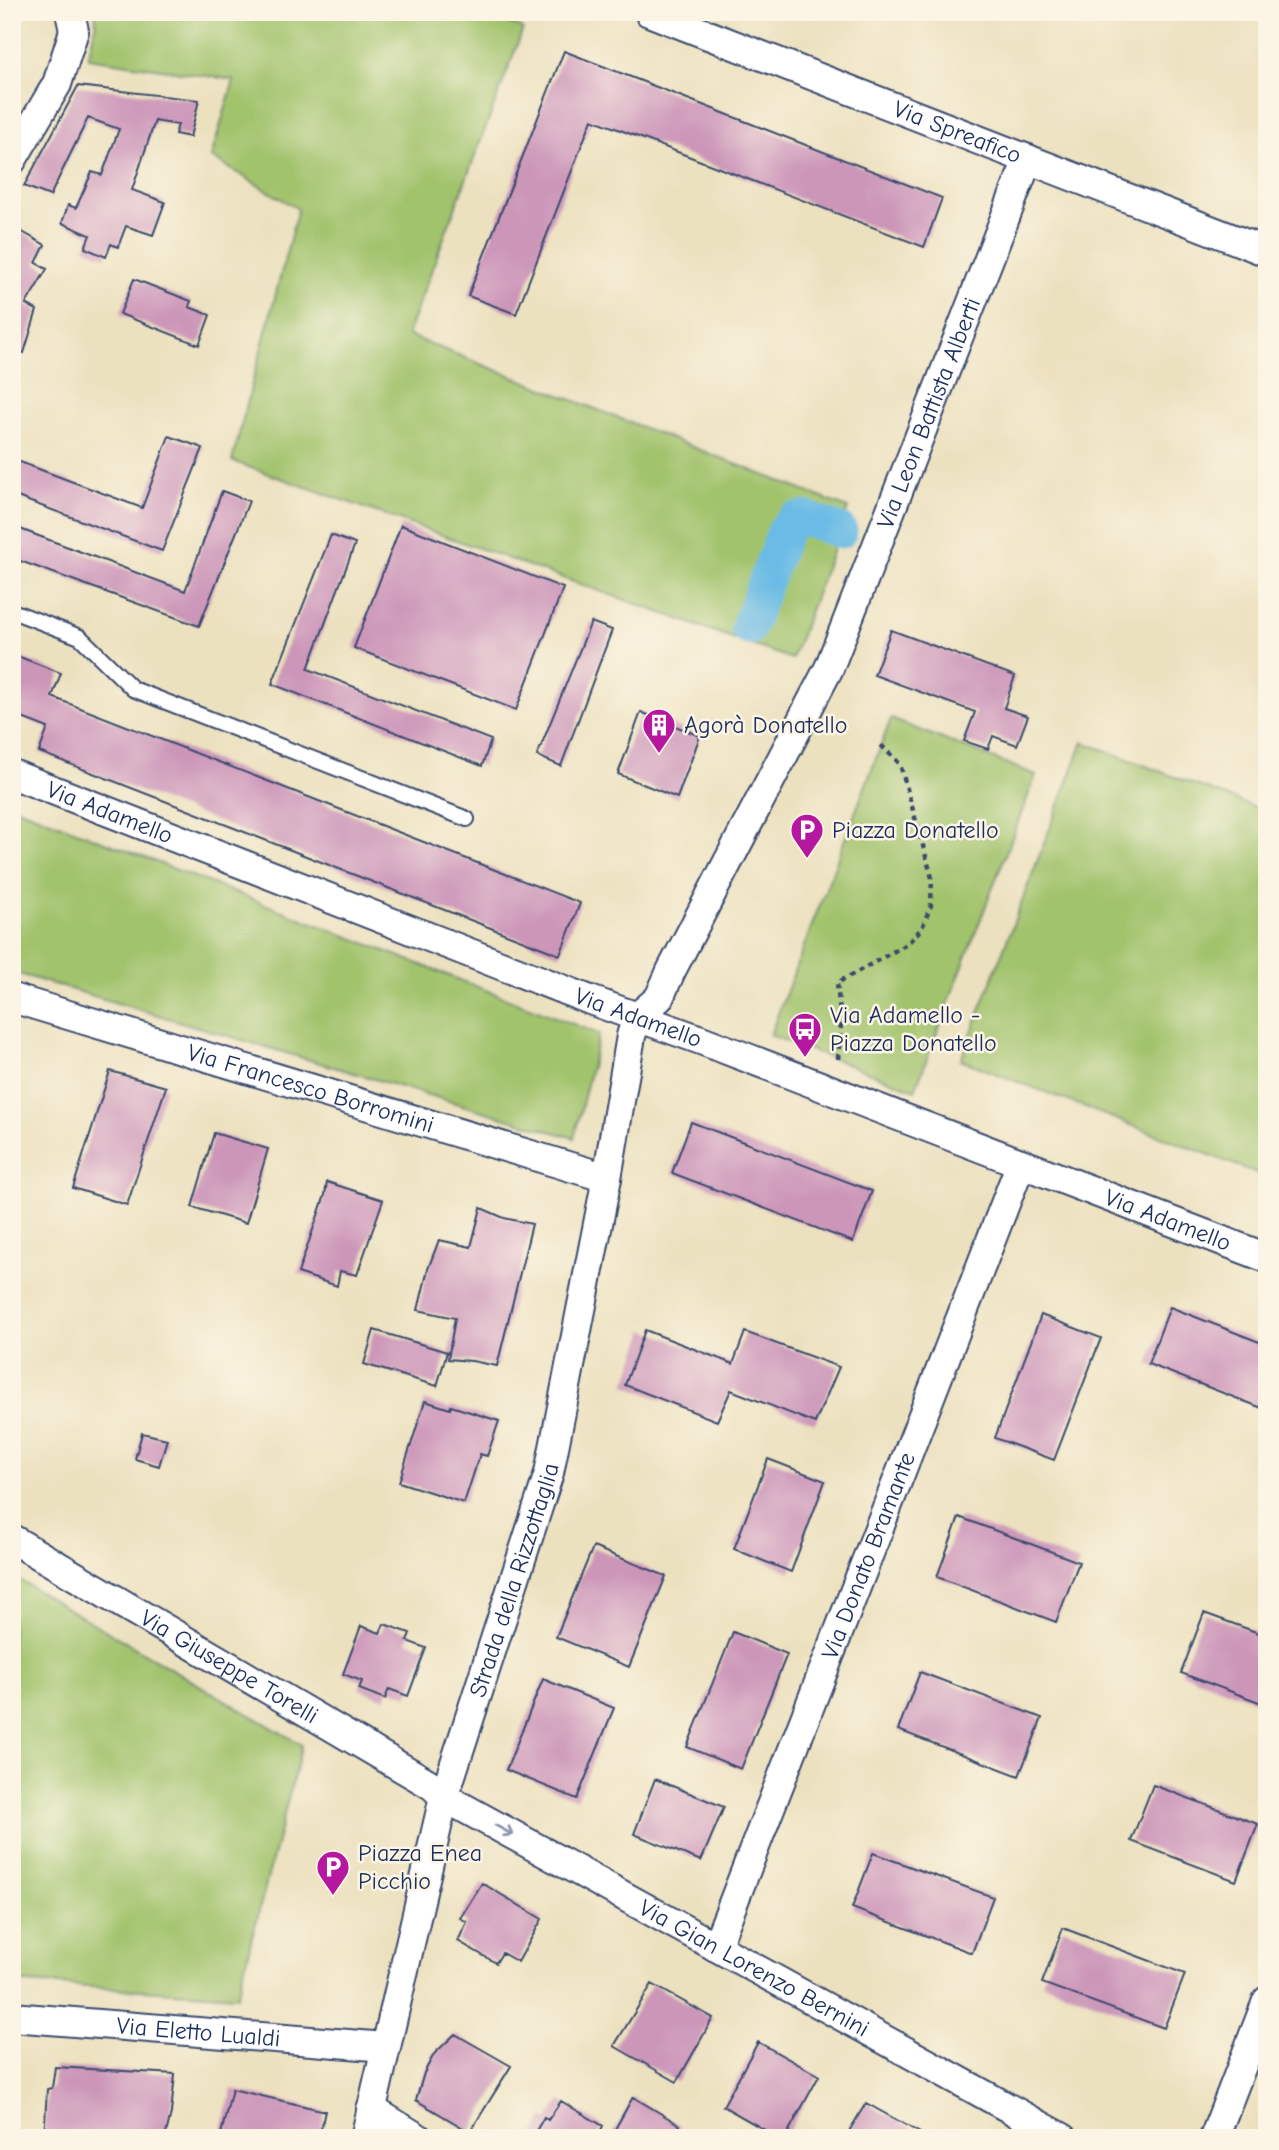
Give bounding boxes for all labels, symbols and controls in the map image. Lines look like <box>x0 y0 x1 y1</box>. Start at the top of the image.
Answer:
street label: Via Spreafico <box>890 94 1025 169</box>
street label: Via Leon Battista Alberti <box>871 294 986 533</box>
building icon: Agorà Donatello <box>640 706 678 755</box>
place label: Agorà Donatello <box>684 711 847 739</box>
street label: Via Adamello <box>43 775 177 849</box>
parking icon: Piazza Donatello <box>788 811 826 860</box>
place label: Piazza Donatello <box>832 816 999 844</box>
street label: Via Adamello <box>571 981 706 1053</box>
place label: Via Adamello - Piazza Donatello <box>830 1001 997 1057</box>
bus stop icon: Via Adamello - Piazza Donatello <box>786 1010 824 1059</box>
street label: Via Francesco Borromini <box>184 1038 437 1139</box>
street label: Via Adamello <box>1101 1183 1235 1257</box>
street label: Via Donato Bramante <box>815 1448 921 1663</box>
street label: Strada della Rizzottaglia <box>463 1461 565 1701</box>
street label: Via Giuseppe Torelli <box>135 1604 323 1730</box>
one-way arrow <box>493 1824 514 1837</box>
place label: Piazza Enea Picchio <box>358 1839 482 1895</box>
parking icon: Piazza Enea Picchio <box>314 1848 352 1897</box>
street label: Via Gian Lorenzo Bernini <box>634 1893 874 2043</box>
street label: Via Eletto Lualdi <box>115 2011 281 2052</box>

